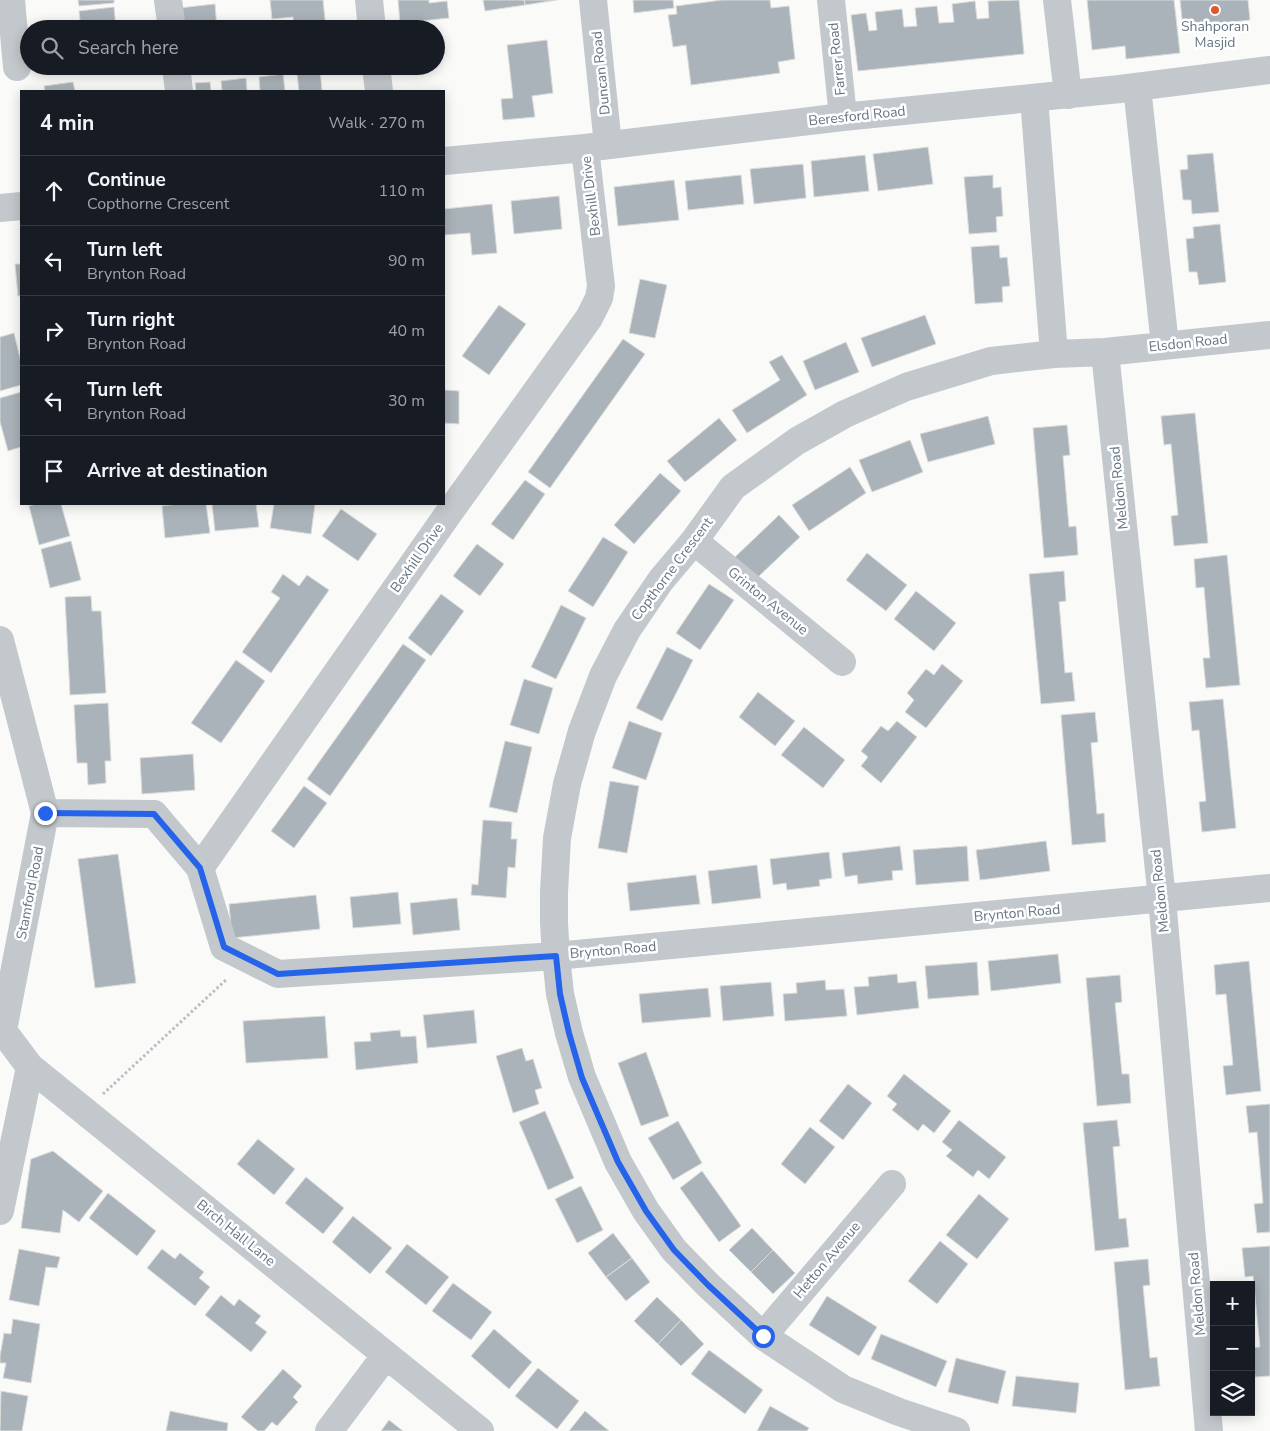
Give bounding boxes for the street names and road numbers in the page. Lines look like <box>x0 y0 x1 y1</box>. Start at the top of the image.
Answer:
street label: Farrer Road <box>824 22 850 96</box>
street label: Duncan Road <box>587 30 615 116</box>
street label: Beresford Road <box>808 101 906 131</box>
street label: Bexhill Drive <box>577 155 605 237</box>
street label: Elsdon Road <box>1148 329 1228 357</box>
street label: Meldon Road <box>1105 445 1133 531</box>
street label: Copthorne Crescent <box>627 513 717 624</box>
street label: Bexhill Drive <box>386 520 448 596</box>
street label: Grinton Avenue <box>724 563 812 639</box>
street label: Stamford Road <box>12 845 48 941</box>
street label: Meldon Road <box>1146 848 1174 934</box>
street label: Brynton Road <box>973 900 1061 926</box>
street label: Brynton Road <box>569 937 657 963</box>
street label: Birch Hall Lane <box>193 1195 279 1271</box>
street label: Hetton Avenue <box>789 1218 865 1302</box>
street label: Meldon Road <box>1184 1252 1210 1336</box>

